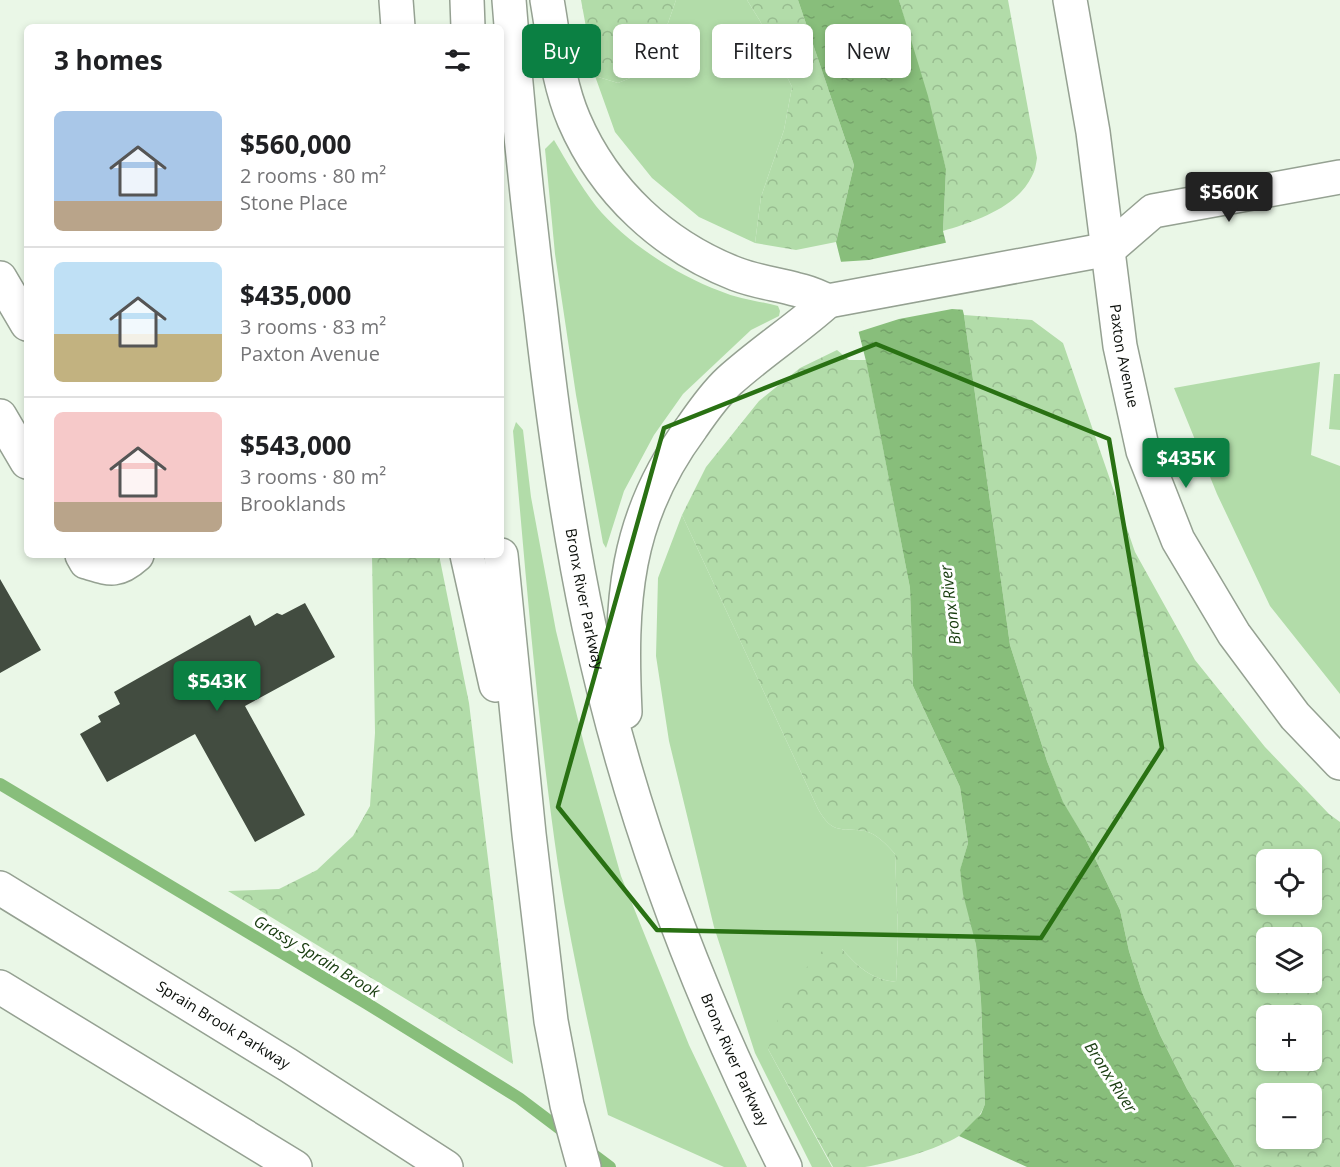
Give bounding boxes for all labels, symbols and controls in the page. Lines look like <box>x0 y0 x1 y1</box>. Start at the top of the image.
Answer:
chip: Buy <box>522 24 601 78</box>
chip: Rent <box>613 24 700 78</box>
chip: Filters <box>712 24 813 78</box>
chip: New <box>825 24 911 78</box>
text: 3 homes <box>54 42 163 78</box>
icon: filters <box>441 44 474 77</box>
text: $560,000 <box>240 126 351 162</box>
icon: home <box>102 135 174 207</box>
text: 2 rooms · 80 m² <box>240 162 386 189</box>
pin: $560K <box>1187 172 1271 223</box>
text: $560K <box>1199 178 1259 205</box>
text: Stone Place <box>240 189 348 216</box>
text: $435,000 <box>240 277 351 313</box>
icon: home <box>102 286 174 358</box>
street label: Paxton Avenue <box>1106 303 1144 409</box>
text: 3 rooms · 83 m² <box>240 313 386 340</box>
text: Paxton Avenue <box>240 340 380 367</box>
text: $543,000 <box>240 427 351 463</box>
icon: home <box>102 436 174 508</box>
pin: $435K <box>1144 438 1228 489</box>
text: $435K <box>1156 444 1216 471</box>
text: 3 rooms · 80 m² <box>240 463 386 490</box>
text: Brooklands <box>240 490 346 517</box>
street label: Bronx River Parkway <box>562 527 610 672</box>
water label: Bronx River <box>934 563 966 646</box>
pin: $543K <box>175 661 259 712</box>
text: $543K <box>187 667 247 694</box>
map controls <box>1256 849 1322 1149</box>
button: locate <box>1256 849 1322 915</box>
water label: Grassy Sprain Brook <box>250 910 385 1003</box>
button: layers <box>1256 927 1322 993</box>
street label: Sprain Brook Parkway <box>153 976 295 1073</box>
street label: Bronx River Parkway <box>697 990 774 1130</box>
button: + <box>1256 1005 1322 1071</box>
water label: Bronx River <box>1080 1037 1143 1117</box>
button: − <box>1256 1083 1322 1149</box>

